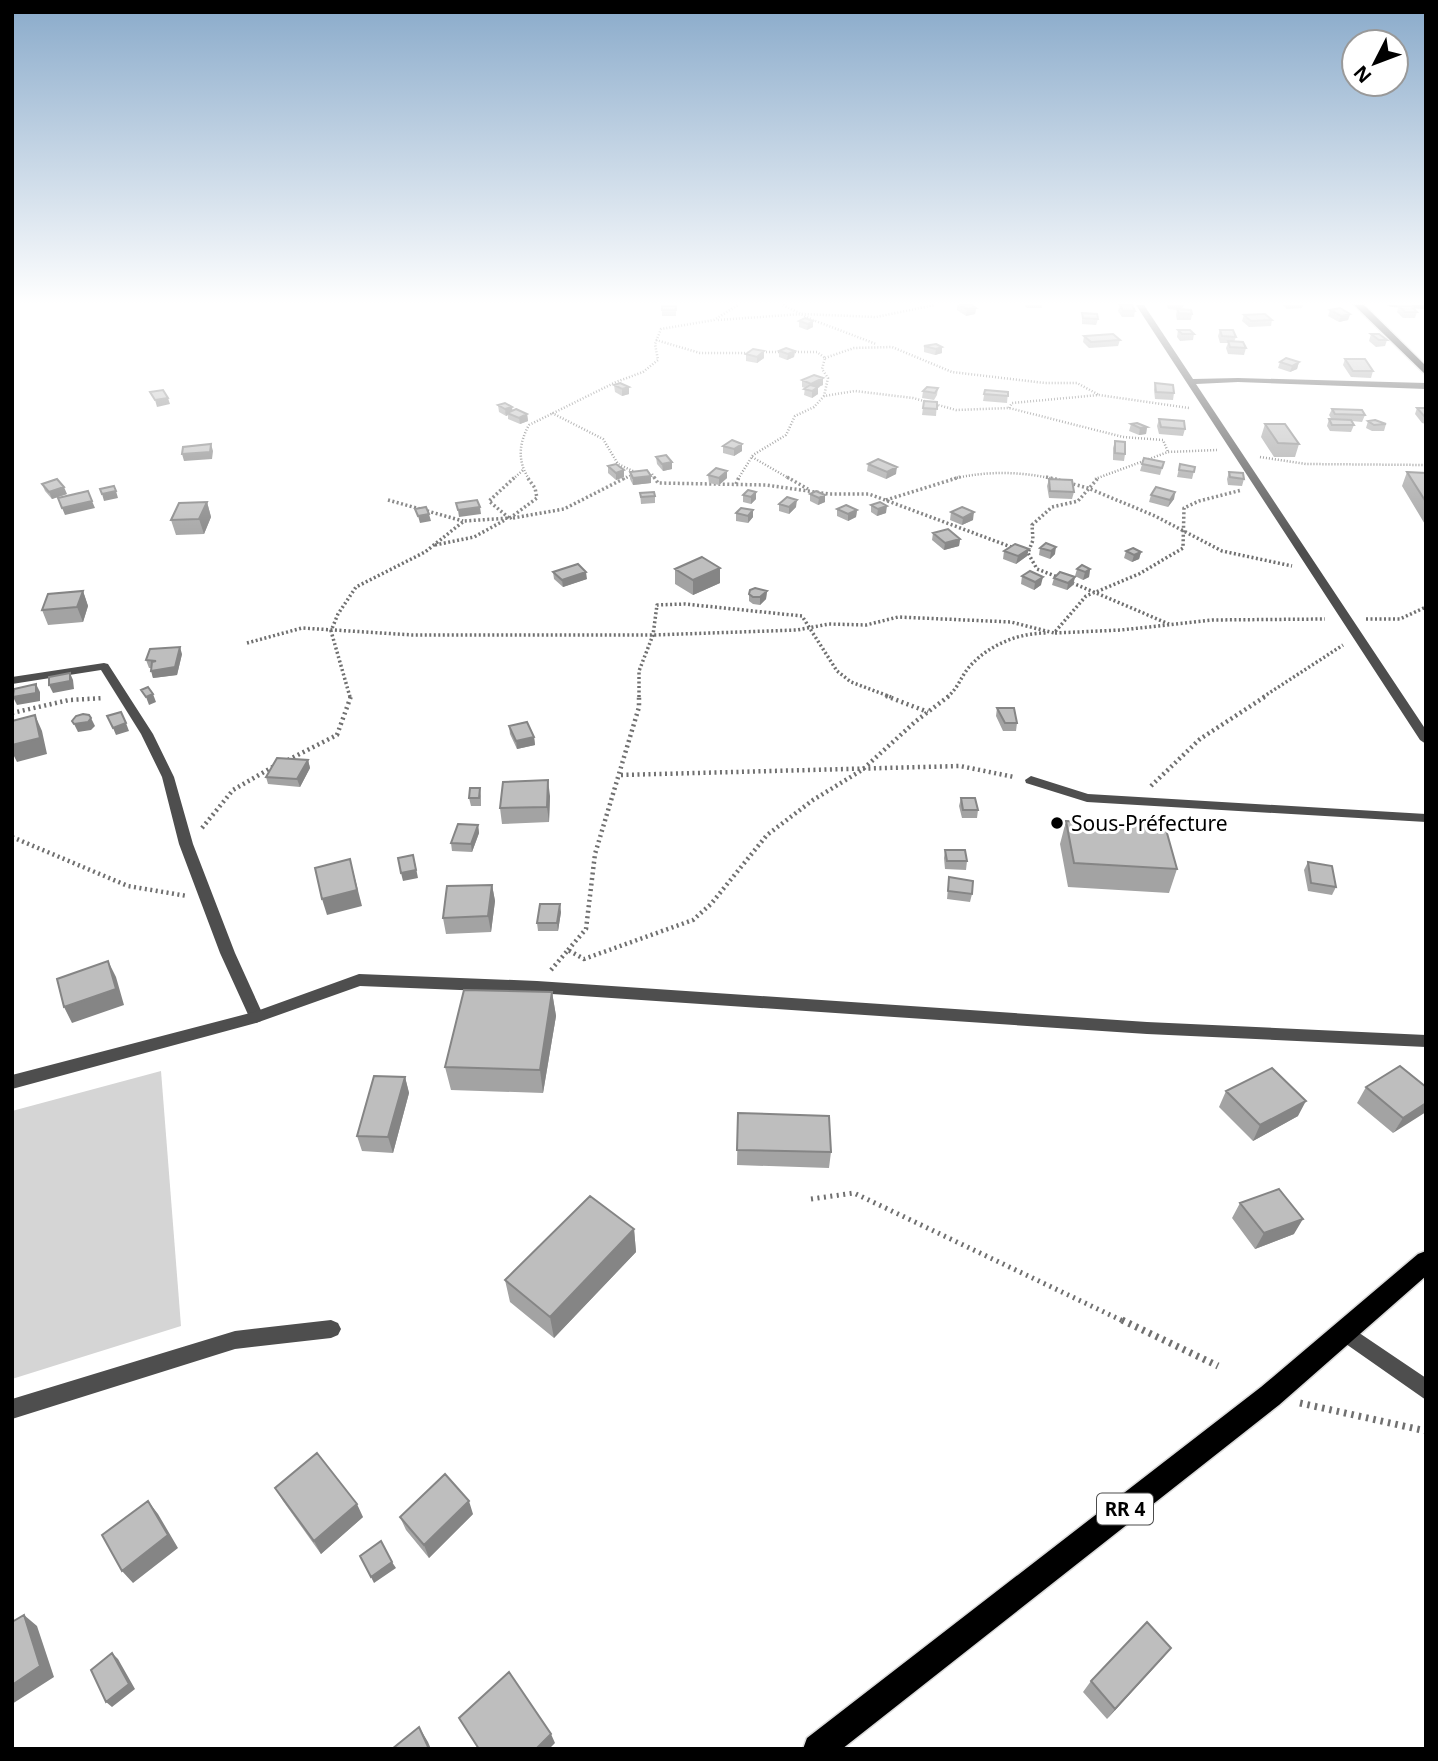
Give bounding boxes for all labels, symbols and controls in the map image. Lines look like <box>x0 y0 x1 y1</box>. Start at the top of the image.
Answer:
north arrow <box>1340 28 1410 98</box>
text: N <box>1348 60 1377 89</box>
place label: Sous-Préfecture <box>1071 809 1228 837</box>
marker: Sous-Préfecture <box>1049 815 1065 831</box>
road number: RR 4 <box>1097 1494 1153 1525</box>

